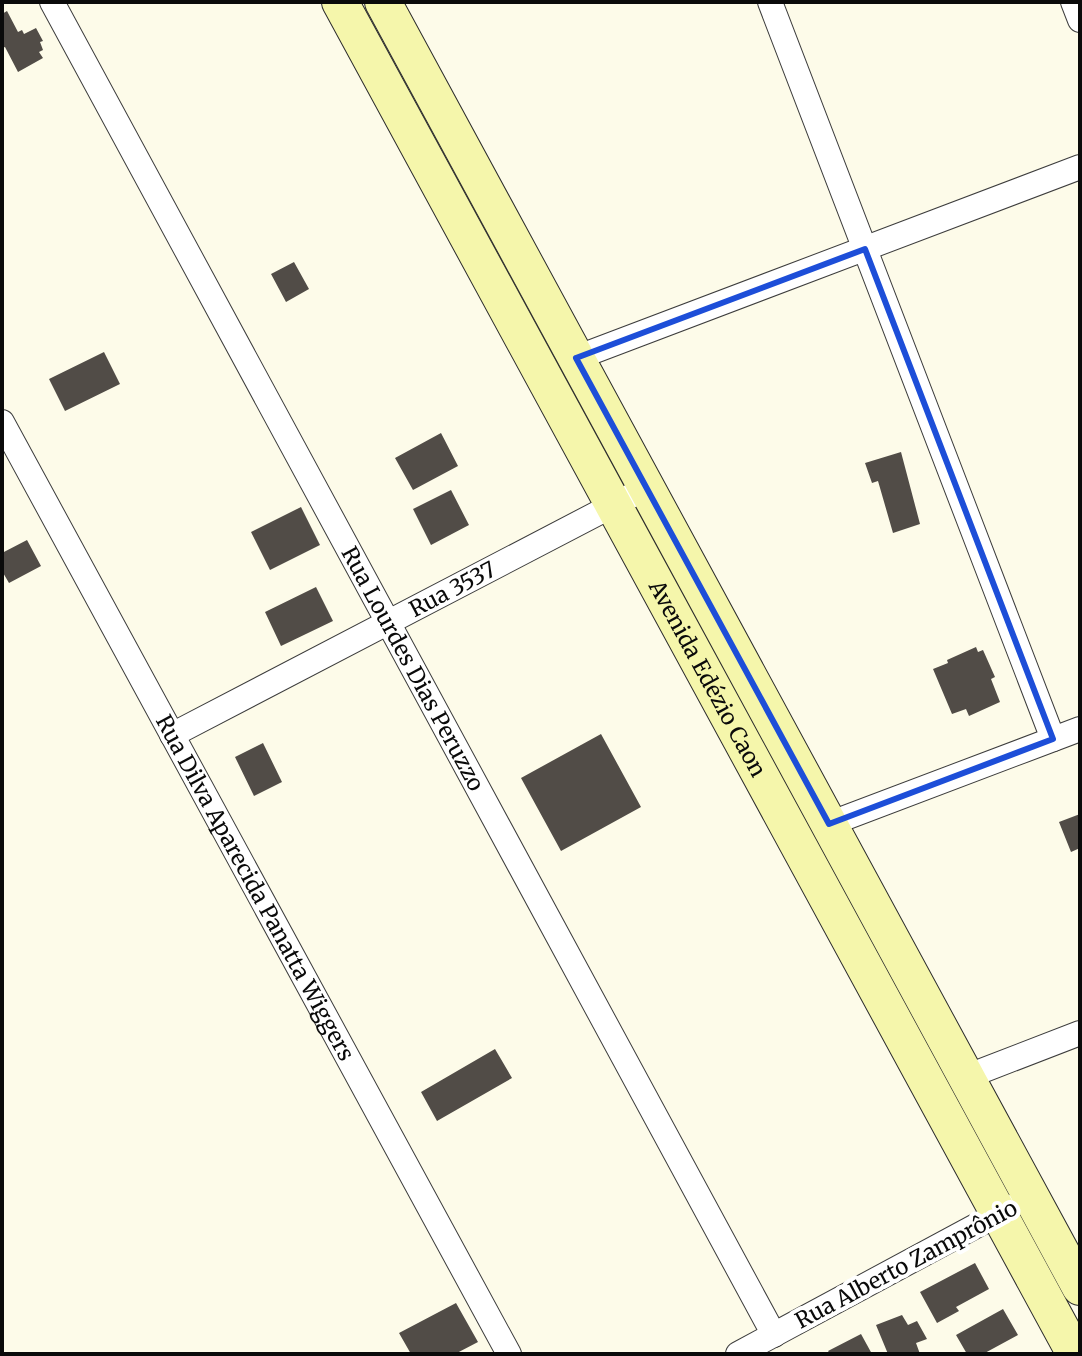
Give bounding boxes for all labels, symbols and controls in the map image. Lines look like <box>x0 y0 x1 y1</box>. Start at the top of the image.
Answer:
street label: Rua Lourdes Dias Peruzzo <box>335 541 491 796</box>
street label: Rua 3537 <box>404 555 500 623</box>
street label: Avenida Edézio Caon <box>642 574 773 782</box>
street label: Rua Dilva Aparecida Panatta Wiggers <box>150 710 361 1065</box>
street label: Rua Alberto Zamprônio <box>790 1193 1022 1334</box>

